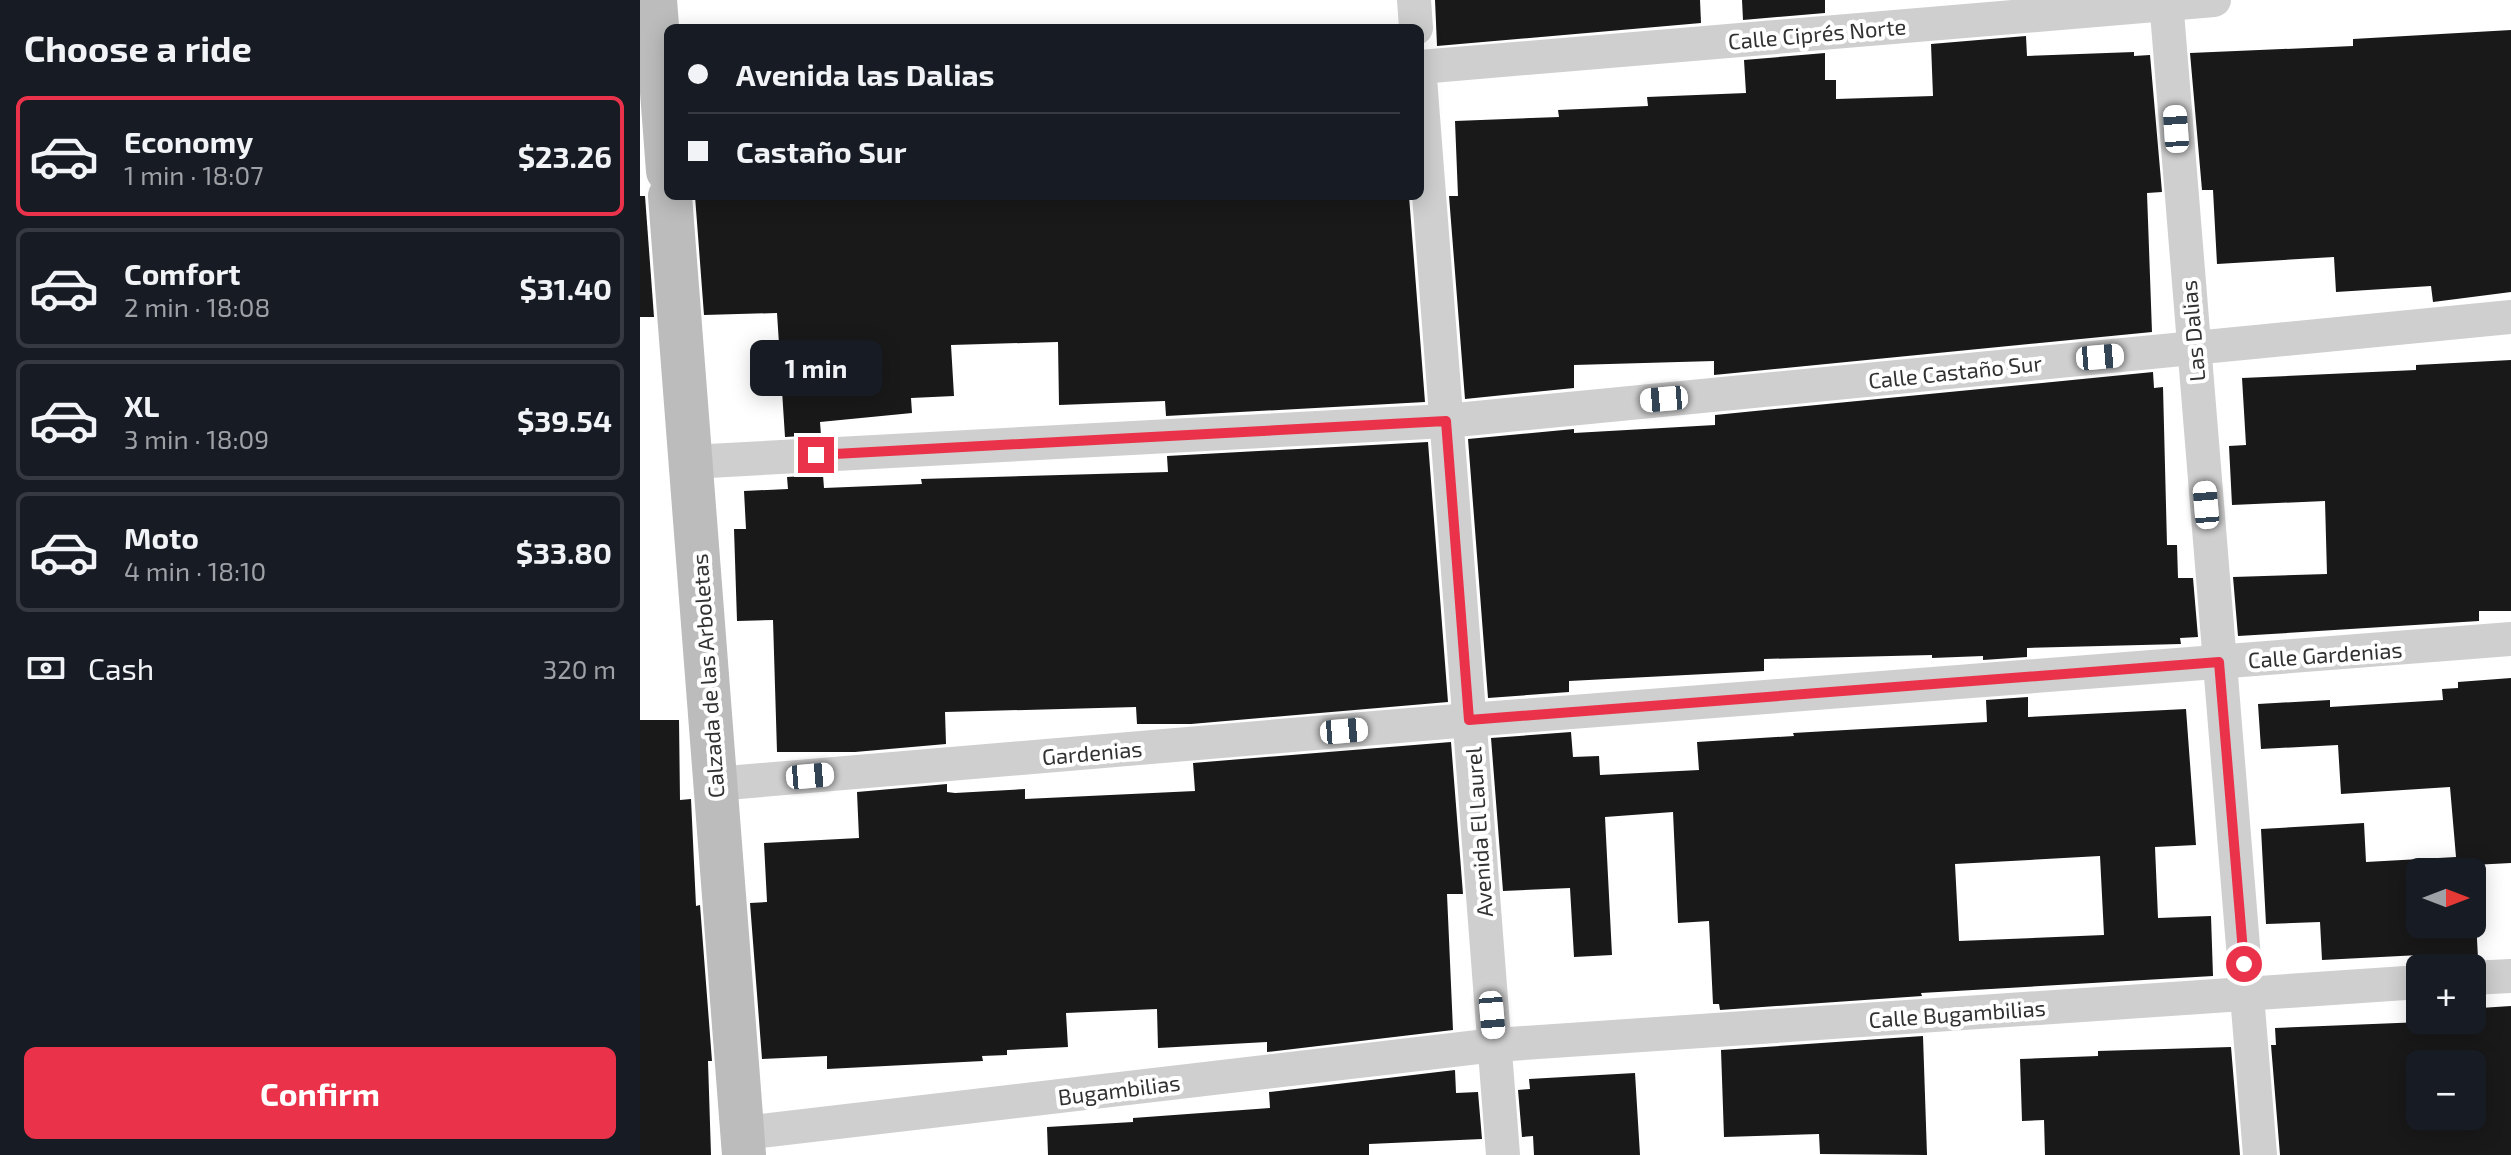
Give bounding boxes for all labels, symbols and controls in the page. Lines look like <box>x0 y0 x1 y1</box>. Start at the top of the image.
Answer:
street label: Calle Ciprés Norte <box>1727 12 1907 54</box>
text: Choose a ride <box>24 26 252 69</box>
text: Avenida las Dalias <box>736 56 994 92</box>
car <box>2162 104 2190 154</box>
icon: car <box>28 120 100 192</box>
text: Economy <box>124 123 253 159</box>
text: Castaño Sur <box>736 133 906 169</box>
text: $23.26 <box>518 138 612 174</box>
text: 1 min · 18:07 <box>124 159 263 190</box>
icon: car <box>28 252 100 324</box>
text: Comfort <box>124 255 241 291</box>
text: $31.40 <box>519 270 612 306</box>
street label: Las Dalias <box>2175 279 2209 383</box>
text: 2 min · 18:08 <box>124 291 270 322</box>
callout: 1 min <box>750 339 882 395</box>
car <box>2075 343 2125 371</box>
street label: Calle Castaño Sur <box>1867 349 2043 393</box>
text: 1 min <box>785 352 847 383</box>
icon: car <box>28 384 100 456</box>
car <box>1639 385 1689 413</box>
text: XL <box>124 387 159 423</box>
text: $39.54 <box>517 402 612 438</box>
text: 3 min · 18:09 <box>124 423 269 454</box>
route end <box>798 437 834 473</box>
car <box>2192 480 2220 530</box>
icon: car <box>28 516 100 588</box>
text: Moto <box>124 519 199 555</box>
text: $33.80 <box>516 534 612 570</box>
street label: Calzada de las Arboletas <box>685 553 729 799</box>
text: 4 min · 18:10 <box>124 555 266 586</box>
street label: Calle Gardenias <box>2247 636 2403 672</box>
icon: cash <box>24 646 68 690</box>
text: Cash <box>88 650 154 686</box>
text: 320 m <box>543 653 616 684</box>
car <box>1319 717 1369 745</box>
street label: Gardenias <box>1041 735 1143 769</box>
street label: Avenida El Laurel <box>1459 746 1497 918</box>
car <box>785 762 835 790</box>
north arrow <box>2406 858 2486 938</box>
map controls <box>2406 858 2486 1130</box>
route start <box>2226 946 2262 982</box>
button: + <box>2406 954 2486 1034</box>
car <box>1478 990 1506 1040</box>
street label: Calle Bugambilias <box>1868 994 2046 1032</box>
button: Confirm <box>24 1047 616 1139</box>
button: − <box>2406 1050 2486 1130</box>
street label: Bugambilias <box>1056 1069 1182 1109</box>

